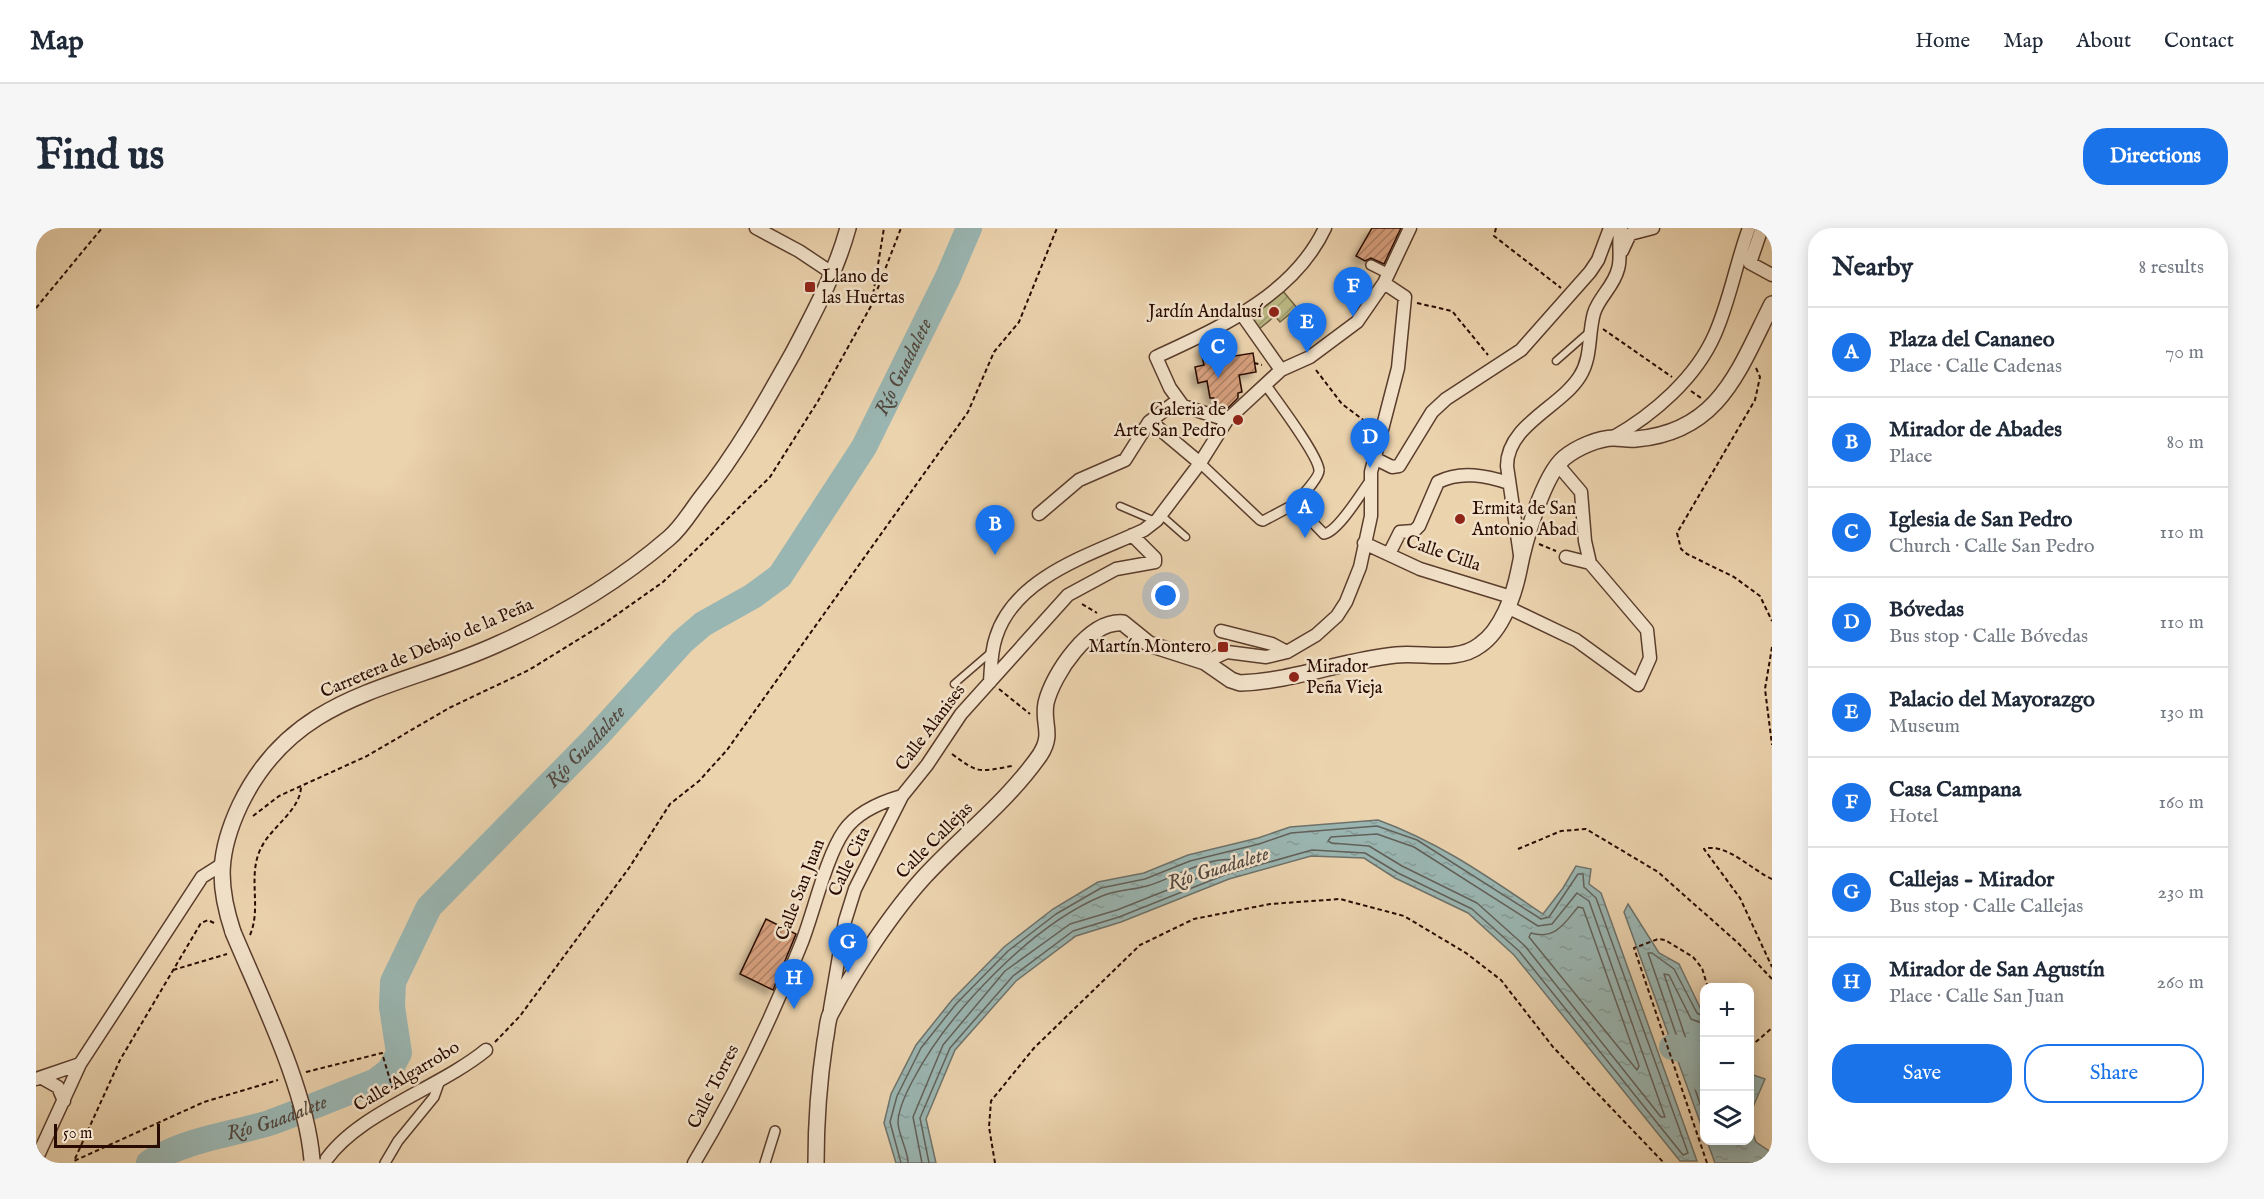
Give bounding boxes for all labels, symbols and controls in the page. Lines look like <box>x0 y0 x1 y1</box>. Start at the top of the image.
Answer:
text: Map <box>30 24 84 59</box>
text: Home <box>1915 28 1970 55</box>
text: Map <box>2003 28 2043 55</box>
text: About <box>2076 28 2131 55</box>
text: Contact <box>2164 28 2234 55</box>
button: Directions <box>2083 128 2228 185</box>
text: Find us <box>36 130 164 183</box>
text: Nearby <box>1832 251 1913 284</box>
text: 8 results <box>2138 255 2204 280</box>
place label: Llano de las Huertas <box>822 266 905 310</box>
pin: F <box>1334 268 1372 317</box>
marker: Llano de las Huertas <box>803 280 817 294</box>
place label: Jardín Andalusí <box>1146 301 1263 324</box>
pin: E <box>1288 304 1326 353</box>
marker: Jardín Andalusí <box>1267 305 1281 319</box>
water label: Río Guadalete <box>869 314 938 420</box>
text: Plaza del Cananeo <box>1889 326 2055 354</box>
pin: C <box>1198 328 1238 378</box>
text: A <box>1845 340 1858 365</box>
text: 70 m <box>2165 340 2204 365</box>
text: Place · Calle Cadenas <box>1889 354 2062 379</box>
place label: Galeria de Arte San Pedro <box>1113 399 1226 443</box>
marker: Galeria de Arte San Pedro <box>1231 413 1245 427</box>
text: Mirador de Abades <box>1889 416 2062 444</box>
pin: D <box>1350 418 1390 468</box>
text: B <box>1845 430 1858 455</box>
text: 80 m <box>2167 430 2204 455</box>
text: Place <box>1889 444 1932 469</box>
pin: A <box>1286 488 1324 538</box>
place label: Ermita de San Antonio Abad <box>1471 498 1577 542</box>
pin: B <box>976 506 1014 555</box>
text: Iglesia de San Pedro <box>1889 506 2072 534</box>
marker: Ermita de San Antonio Abad <box>1453 512 1467 526</box>
text: C <box>1844 520 1859 545</box>
text: 110 m <box>2160 520 2204 545</box>
street label: Calle Cilla <box>1402 530 1484 578</box>
text: Church · Calle San Pedro <box>1889 534 2094 559</box>
your location <box>1151 581 1180 610</box>
street label: Carretera de Debajo de la Peña <box>317 594 537 704</box>
text: Bóvedas <box>1889 596 1964 624</box>
text: D <box>1843 610 1860 635</box>
text: 110 m <box>2160 610 2204 635</box>
text: Bus stop · Calle Bóvedas <box>1889 624 2088 649</box>
place label: Martín Montero <box>1089 636 1211 659</box>
marker: Martín Montero <box>1216 640 1230 654</box>
place label: Mirador Peña Vieja <box>1306 656 1383 700</box>
marker: Mirador Peña Vieja <box>1287 670 1301 684</box>
street label: Calle Alanises <box>891 680 971 776</box>
text: Palacio del Mayorazgo <box>1889 686 2095 714</box>
water label: Río Guadalete <box>540 700 631 793</box>
text: E <box>1845 700 1858 725</box>
text: 130 m <box>2159 700 2204 725</box>
text: Museum <box>1889 714 1960 739</box>
text: Casa Campana <box>1889 776 2021 804</box>
text: F <box>1845 790 1858 815</box>
text: 160 m <box>2158 790 2204 815</box>
street label: Calle Callejas <box>892 798 978 884</box>
text: Hotel <box>1889 804 1938 829</box>
street label: Calle Cita <box>824 823 876 900</box>
street label: Calle San Juan <box>771 836 831 944</box>
water label: Río Guadalete <box>1164 842 1272 896</box>
text: Callejas - Mirador <box>1889 866 2054 894</box>
text: G <box>1844 880 1859 905</box>
text: 230 m <box>2158 880 2204 905</box>
text: Bus stop · Calle Callejas <box>1889 894 2083 919</box>
pin: G <box>828 924 868 973</box>
text: Mirador de San Agustín <box>1889 956 2105 984</box>
pin: H <box>774 960 813 1009</box>
text: H <box>1843 970 1860 995</box>
text: 260 m <box>2157 970 2204 995</box>
map controls <box>1700 983 1754 1145</box>
button: + <box>1700 983 1754 1037</box>
text: Place · Calle San Juan <box>1889 984 2064 1009</box>
street label: Calle Algarrobo <box>350 1036 464 1118</box>
button: − <box>1700 1037 1754 1091</box>
street label: Calle Torres <box>683 1041 745 1133</box>
button: Save <box>1832 1044 2012 1103</box>
button: Share <box>2024 1044 2204 1103</box>
water label: Río Guadalete <box>224 1089 331 1146</box>
button: layers <box>1700 1091 1754 1145</box>
scale bar <box>54 1121 160 1148</box>
text: 50 m <box>63 1124 92 1144</box>

